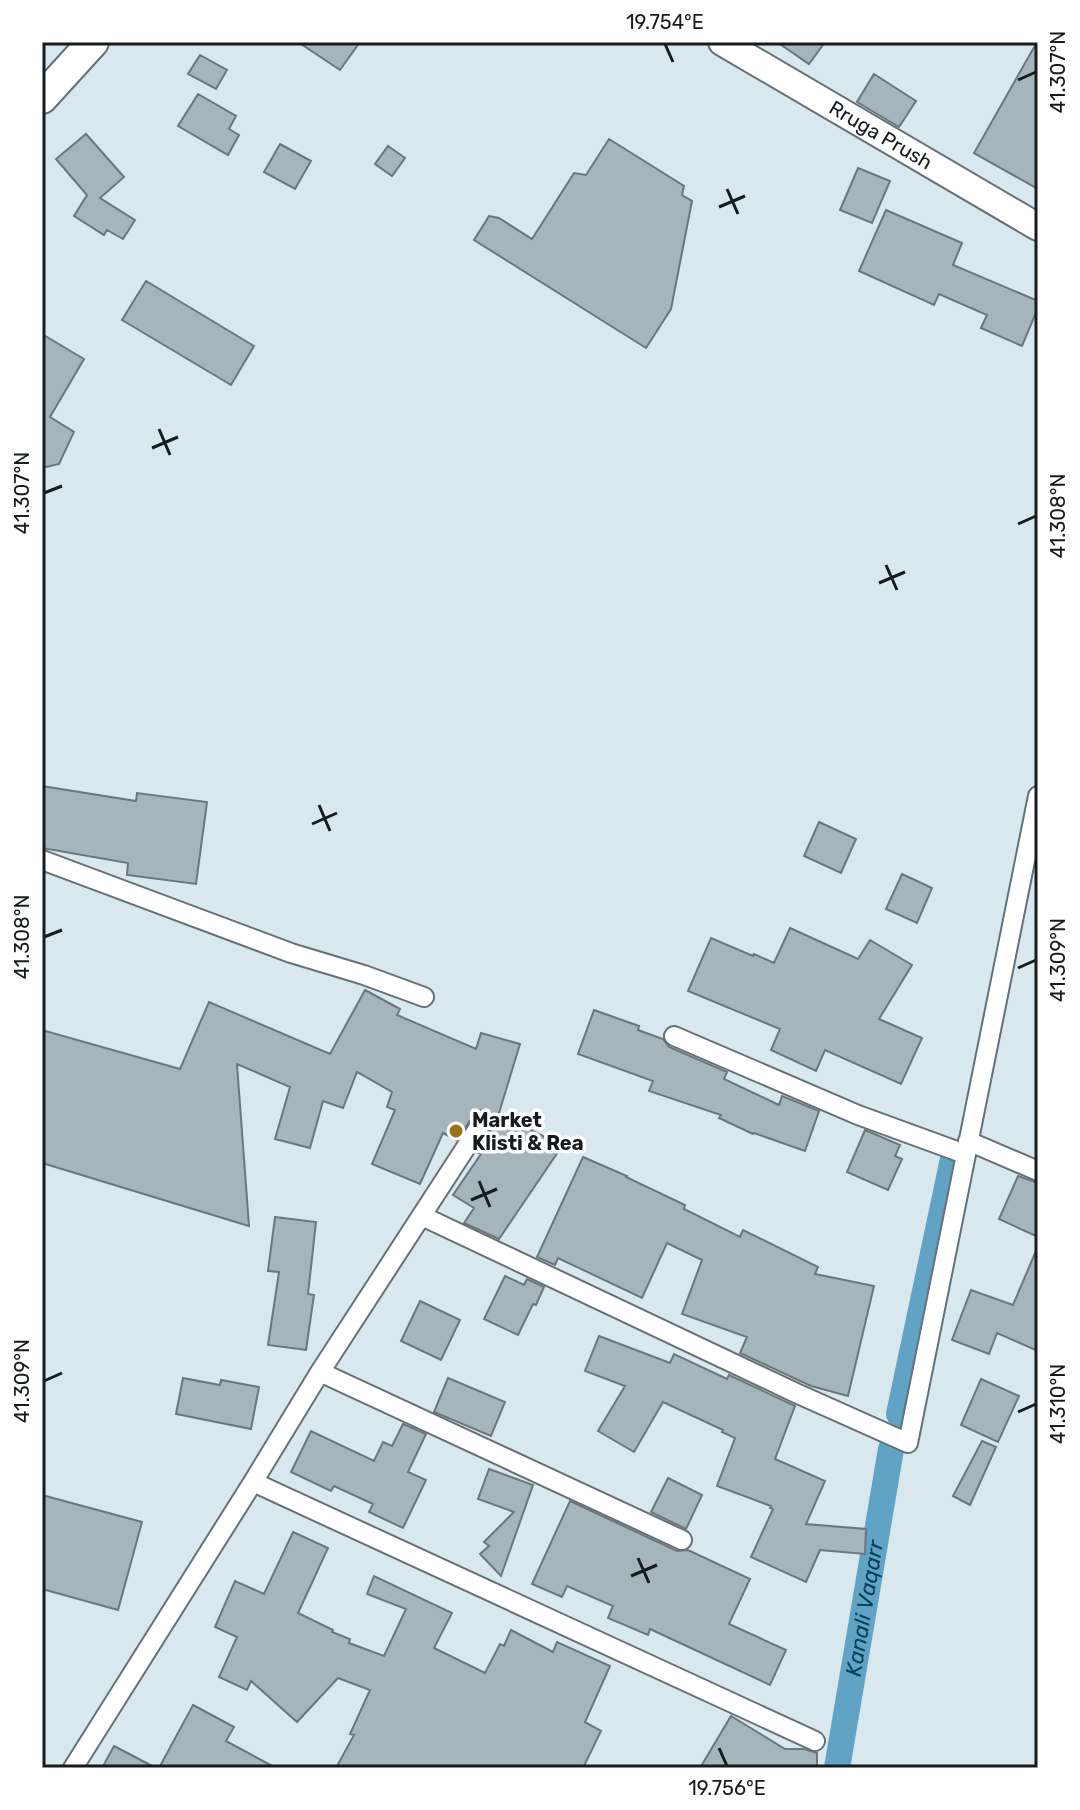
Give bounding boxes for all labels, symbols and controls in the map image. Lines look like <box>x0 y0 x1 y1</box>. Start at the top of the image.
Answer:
text: 19.754°E <box>626 10 704 34</box>
text: 41.307°N <box>1046 31 1070 113</box>
street label: Rruga Prush <box>825 95 937 175</box>
text: 41.307°N <box>10 452 34 534</box>
text: 41.308°N <box>1046 474 1070 558</box>
text: 41.308°N <box>10 895 34 979</box>
text: 41.309°N <box>1046 918 1070 1002</box>
place label: Market Klisti & Rea <box>472 1108 584 1155</box>
marker: Market Klisti & Rea <box>447 1122 465 1140</box>
text: 41.309°N <box>10 1339 34 1423</box>
text: 41.310°N <box>1046 1364 1070 1444</box>
water label: Kanali Vaqarr <box>840 1537 890 1679</box>
text: 19.756°E <box>688 1776 766 1800</box>

